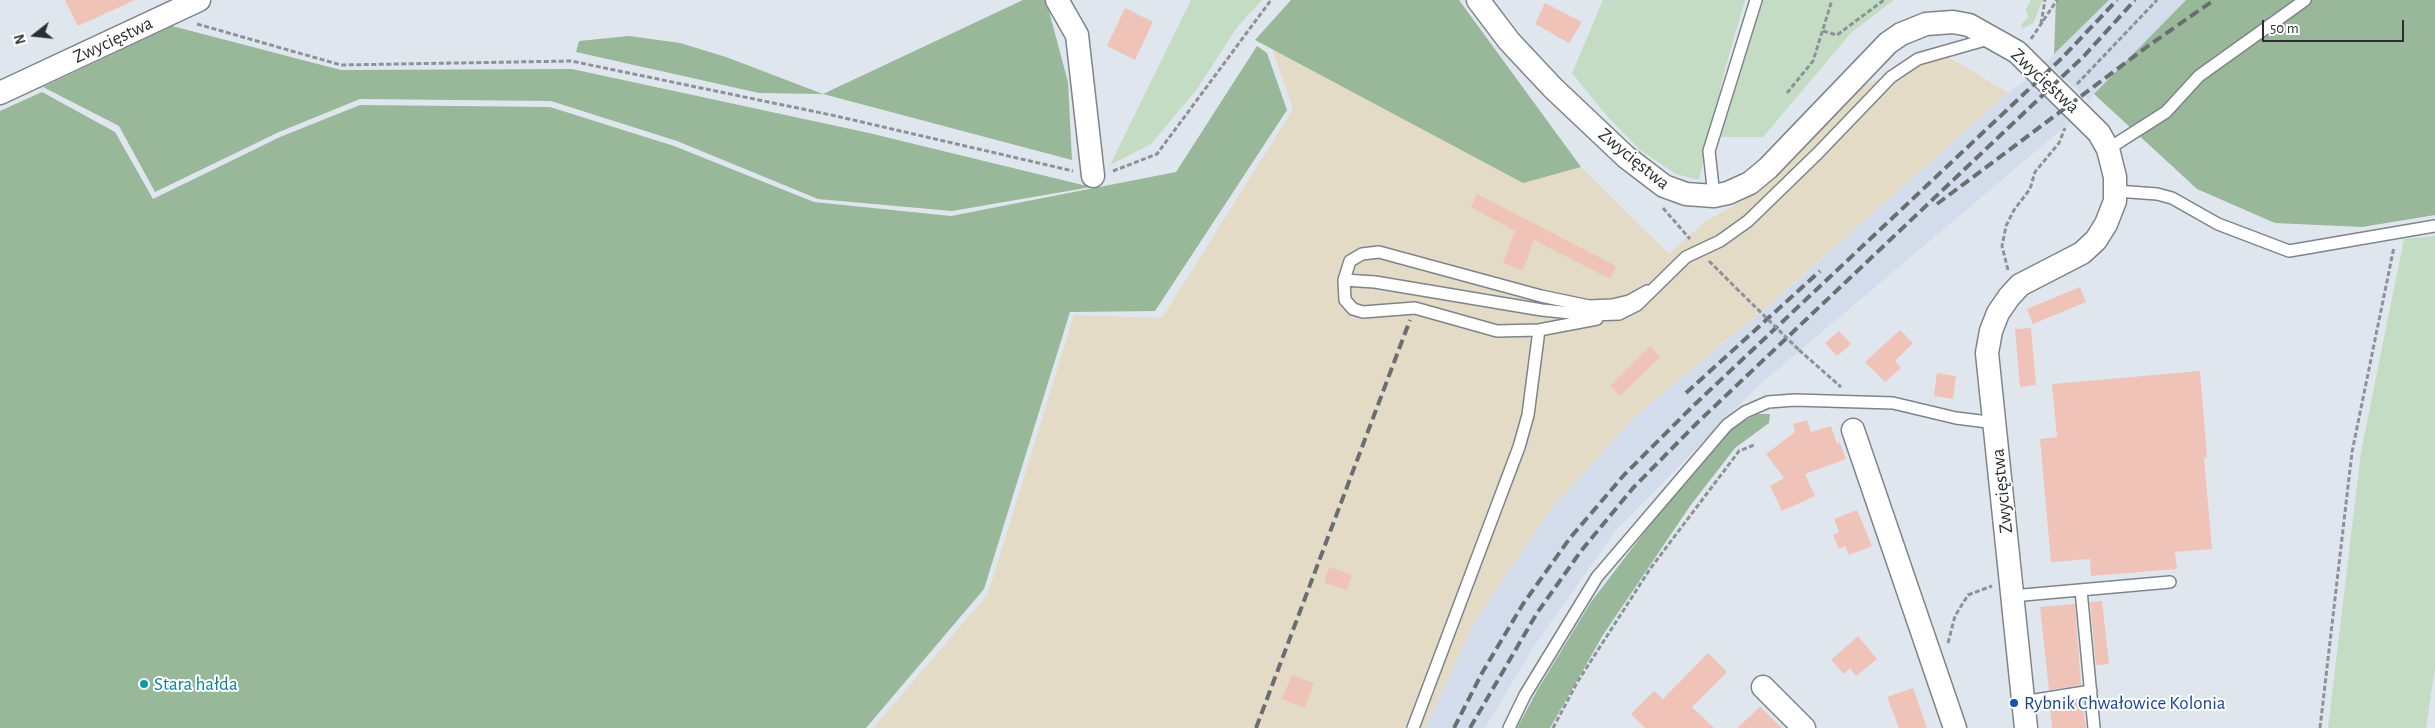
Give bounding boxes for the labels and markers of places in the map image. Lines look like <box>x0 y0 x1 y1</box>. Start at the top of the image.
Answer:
place label: Stara hałda <box>154 673 238 695</box>
marker: Stara hałda <box>138 678 150 690</box>
place label: Rybnik Chwałowice Kolonia <box>2024 692 2226 714</box>
marker: Rybnik Chwałowice Kolonia <box>2008 697 2020 709</box>

